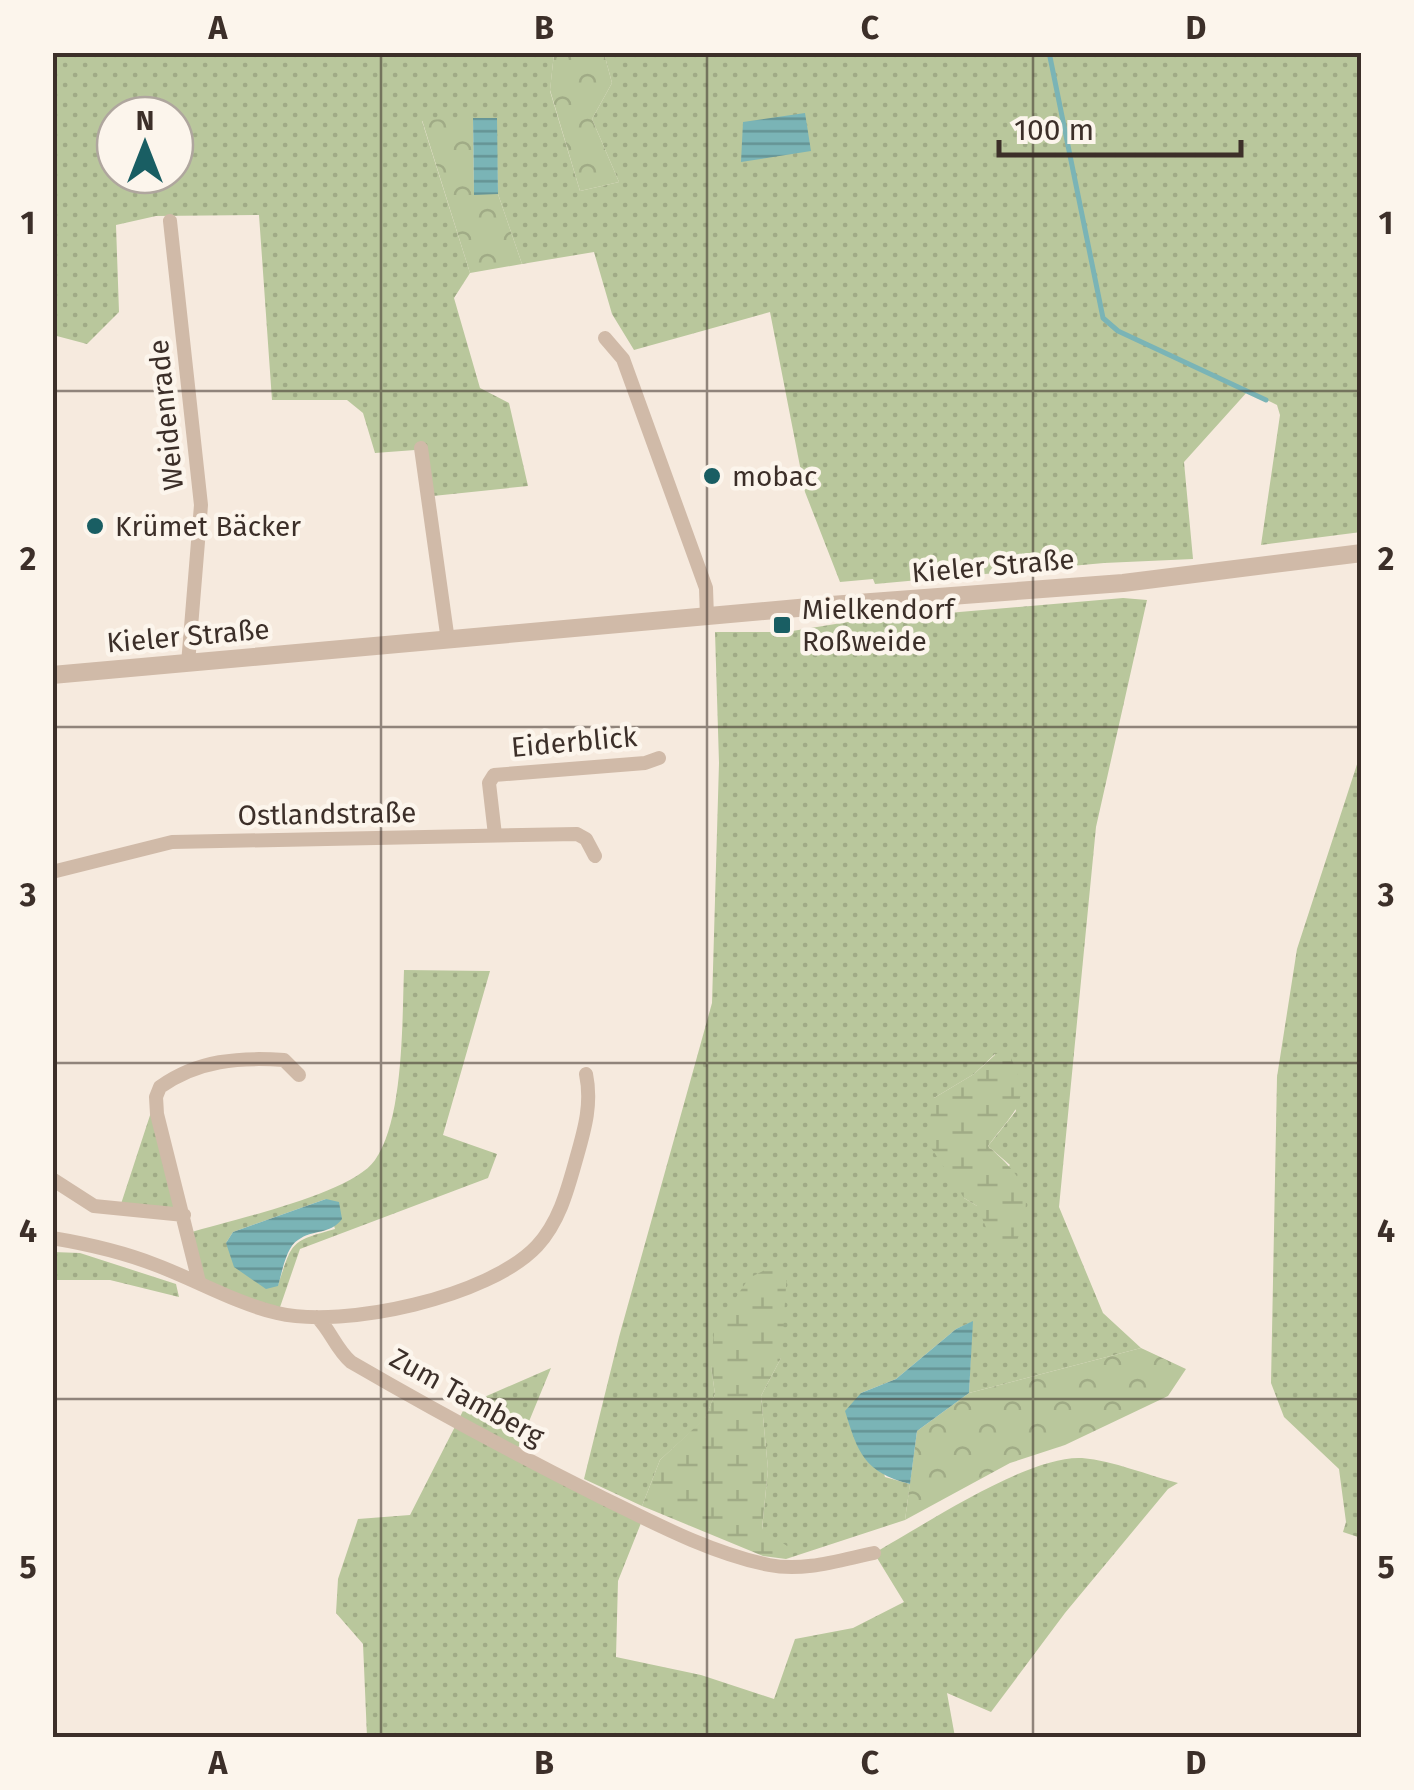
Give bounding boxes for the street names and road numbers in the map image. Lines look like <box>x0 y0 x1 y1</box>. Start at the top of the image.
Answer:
street label: Weidenrade <box>142 338 190 492</box>
street label: Kieler Straße <box>910 542 1076 590</box>
street label: Kieler Straße <box>105 612 271 660</box>
street label: Eiderblick <box>510 720 639 764</box>
street label: Ostlandstraße <box>237 796 417 832</box>
street label: Zum Tamberg <box>384 1341 550 1453</box>

